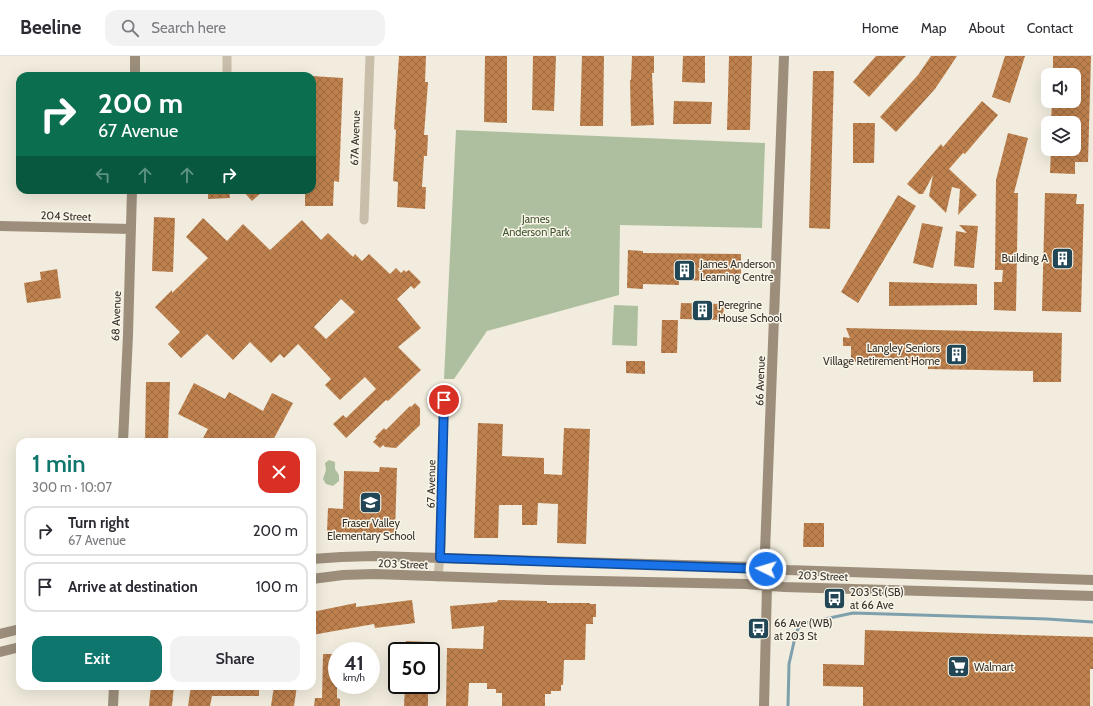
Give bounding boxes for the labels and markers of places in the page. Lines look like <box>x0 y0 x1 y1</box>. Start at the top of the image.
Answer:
building icon: Building A <box>1050 245 1076 271</box>
place label: Building A <box>1002 251 1048 265</box>
building icon: James Anderson Learning Centre <box>671 257 697 283</box>
place label: James Anderson Learning Centre <box>699 257 775 284</box>
building icon: Peregrine House School <box>689 298 715 324</box>
place label: Peregrine House School <box>718 298 783 325</box>
place label: Langley Seniors Village Retirement Home <box>823 341 940 368</box>
building icon: Langley Seniors Village Retirement Home <box>943 341 969 367</box>
pin <box>427 383 461 417</box>
school or university icon: Fraser Valley Elementary School <box>358 490 384 516</box>
place label: Fraser Valley Elementary School <box>327 516 415 543</box>
bus stop icon: 203 St (SB) at 66 Ave <box>822 585 848 611</box>
place label: 203 St (SB) at 66 Ave <box>850 585 904 612</box>
bus stop icon: 66 Ave (WB) at 203 St <box>745 616 771 642</box>
place label: 66 Ave (WB) at 203 St <box>774 616 832 643</box>
supermarket icon: Walmart <box>945 654 971 680</box>
place label: Walmart <box>974 660 1014 674</box>

